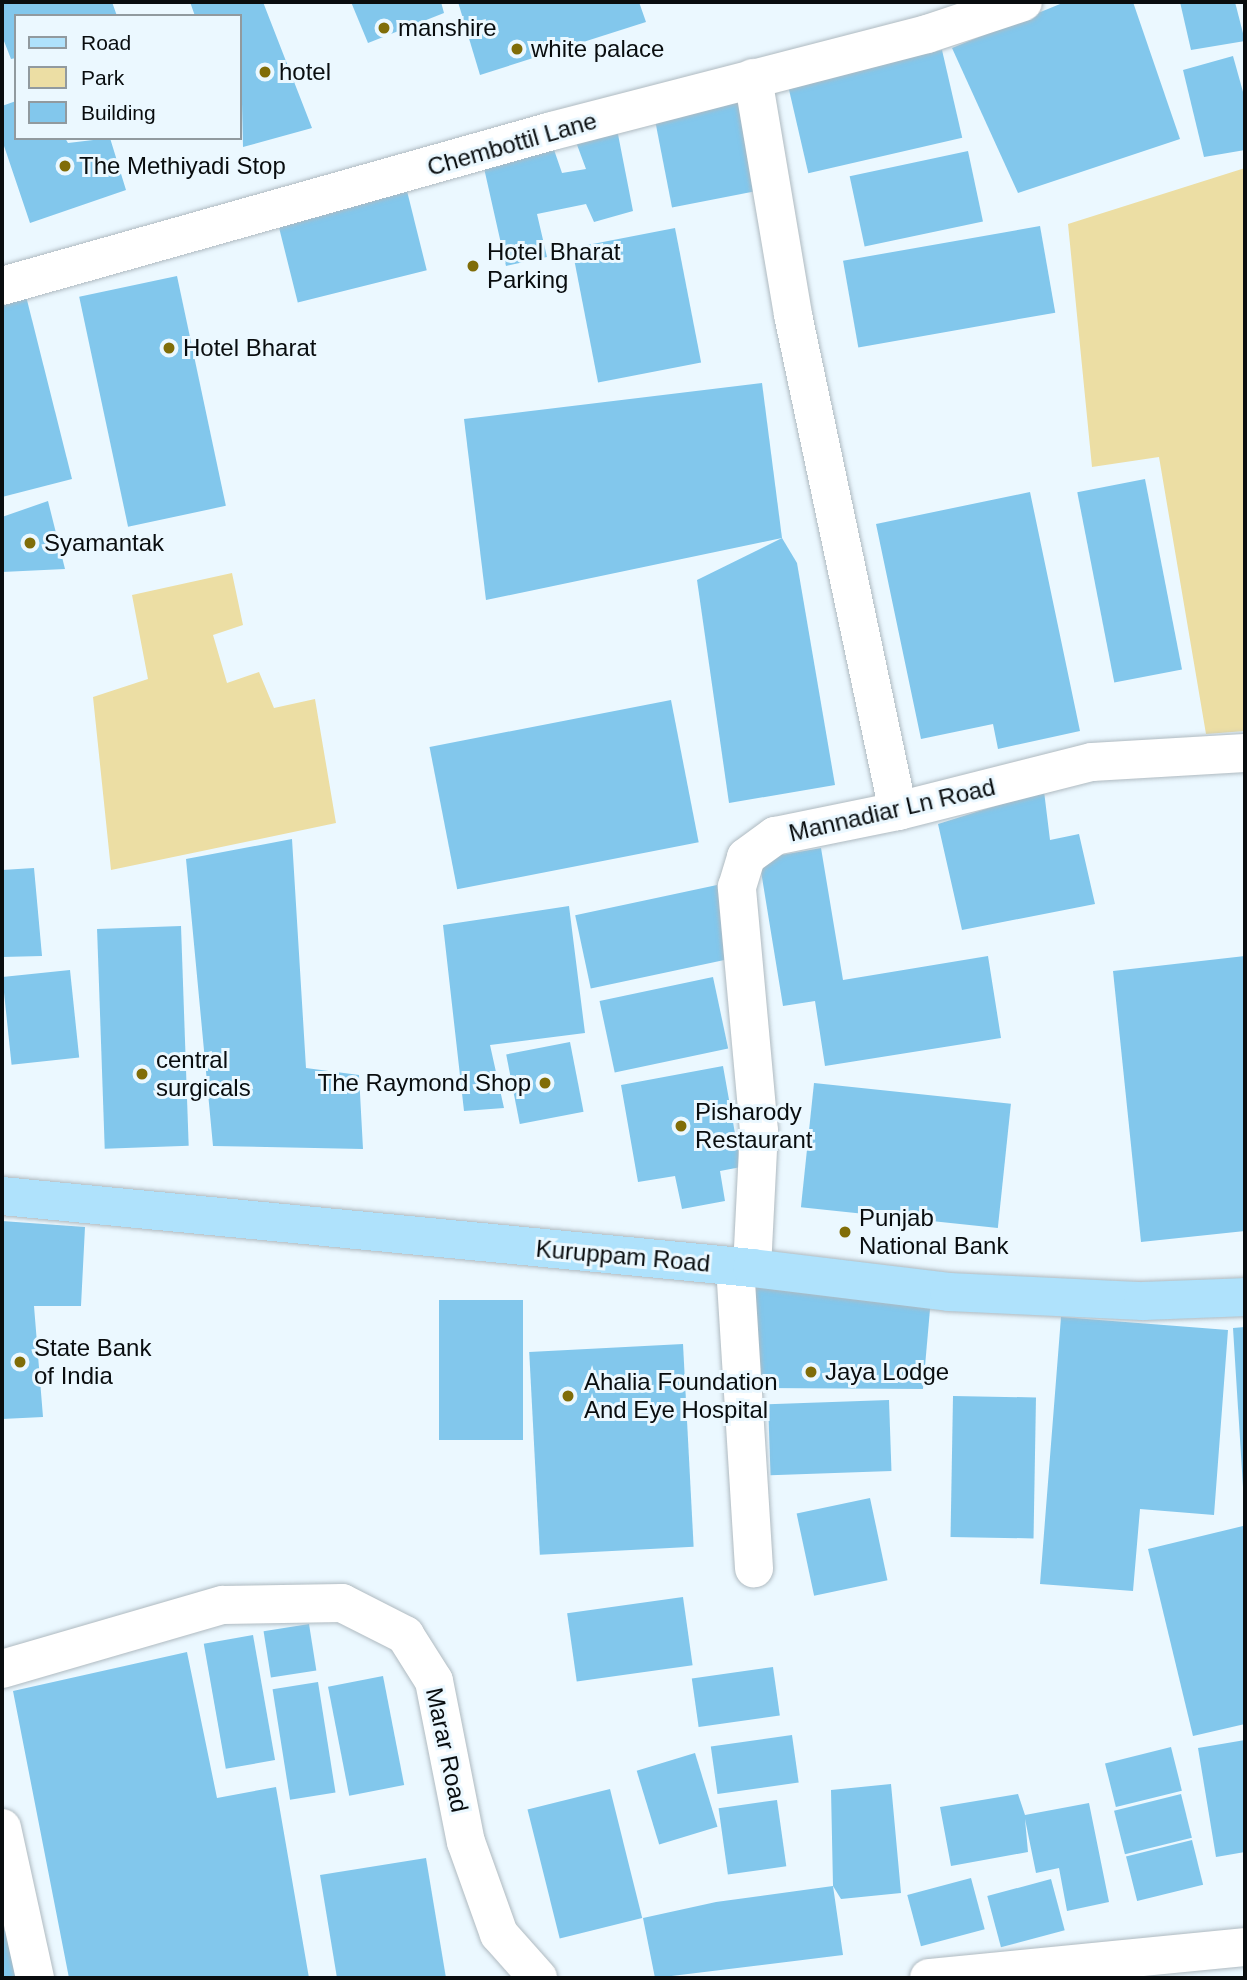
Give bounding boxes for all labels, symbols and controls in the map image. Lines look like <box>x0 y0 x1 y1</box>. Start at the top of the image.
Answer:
legend <box>14 14 242 140</box>
place label: manshire <box>398 14 497 42</box>
marker: manshire <box>376 20 392 36</box>
text: Road <box>81 31 131 54</box>
place label: white palace <box>531 35 664 63</box>
marker: white palace <box>509 41 525 57</box>
place label: hotel <box>279 58 331 86</box>
marker: hotel <box>257 64 273 80</box>
text: Park <box>81 66 124 89</box>
text: Building <box>81 101 156 124</box>
street label: Chembottil Lane <box>424 106 600 182</box>
place label: The Methiyadi Stop <box>79 152 286 180</box>
marker: The Methiyadi Stop <box>57 158 73 174</box>
place label: Hotel Bharat Parking <box>487 238 620 294</box>
marker: Hotel Bharat Parking <box>465 258 481 274</box>
place label: Hotel Bharat <box>183 334 316 362</box>
marker: Hotel Bharat <box>161 340 177 356</box>
place label: Syamantak <box>44 529 164 557</box>
marker: Syamantak <box>22 535 38 551</box>
street label: Mannadiar Ln Road <box>786 772 998 848</box>
place label: central surgicals <box>156 1046 251 1102</box>
marker: central surgicals <box>134 1066 150 1082</box>
place label: The Raymond Shop <box>318 1069 531 1097</box>
marker: The Raymond Shop <box>537 1075 553 1091</box>
place label: Pisharody Restaurant <box>695 1098 812 1154</box>
marker: Pisharody Restaurant <box>673 1118 689 1134</box>
place label: Punjab National Bank <box>859 1204 1008 1260</box>
marker: Punjab National Bank <box>837 1224 853 1240</box>
street label: Kuruppam Road <box>535 1234 711 1278</box>
place label: State Bank of India <box>34 1334 151 1390</box>
marker: State Bank of India <box>12 1354 28 1370</box>
place label: Jaya Lodge <box>825 1358 949 1386</box>
marker: Jaya Lodge <box>803 1364 819 1380</box>
place label: Ahalia Foundation And Eye Hospital <box>584 1368 777 1424</box>
marker: Ahalia Foundation And Eye Hospital <box>558 1386 578 1406</box>
street label: Marar Road <box>420 1685 474 1815</box>

